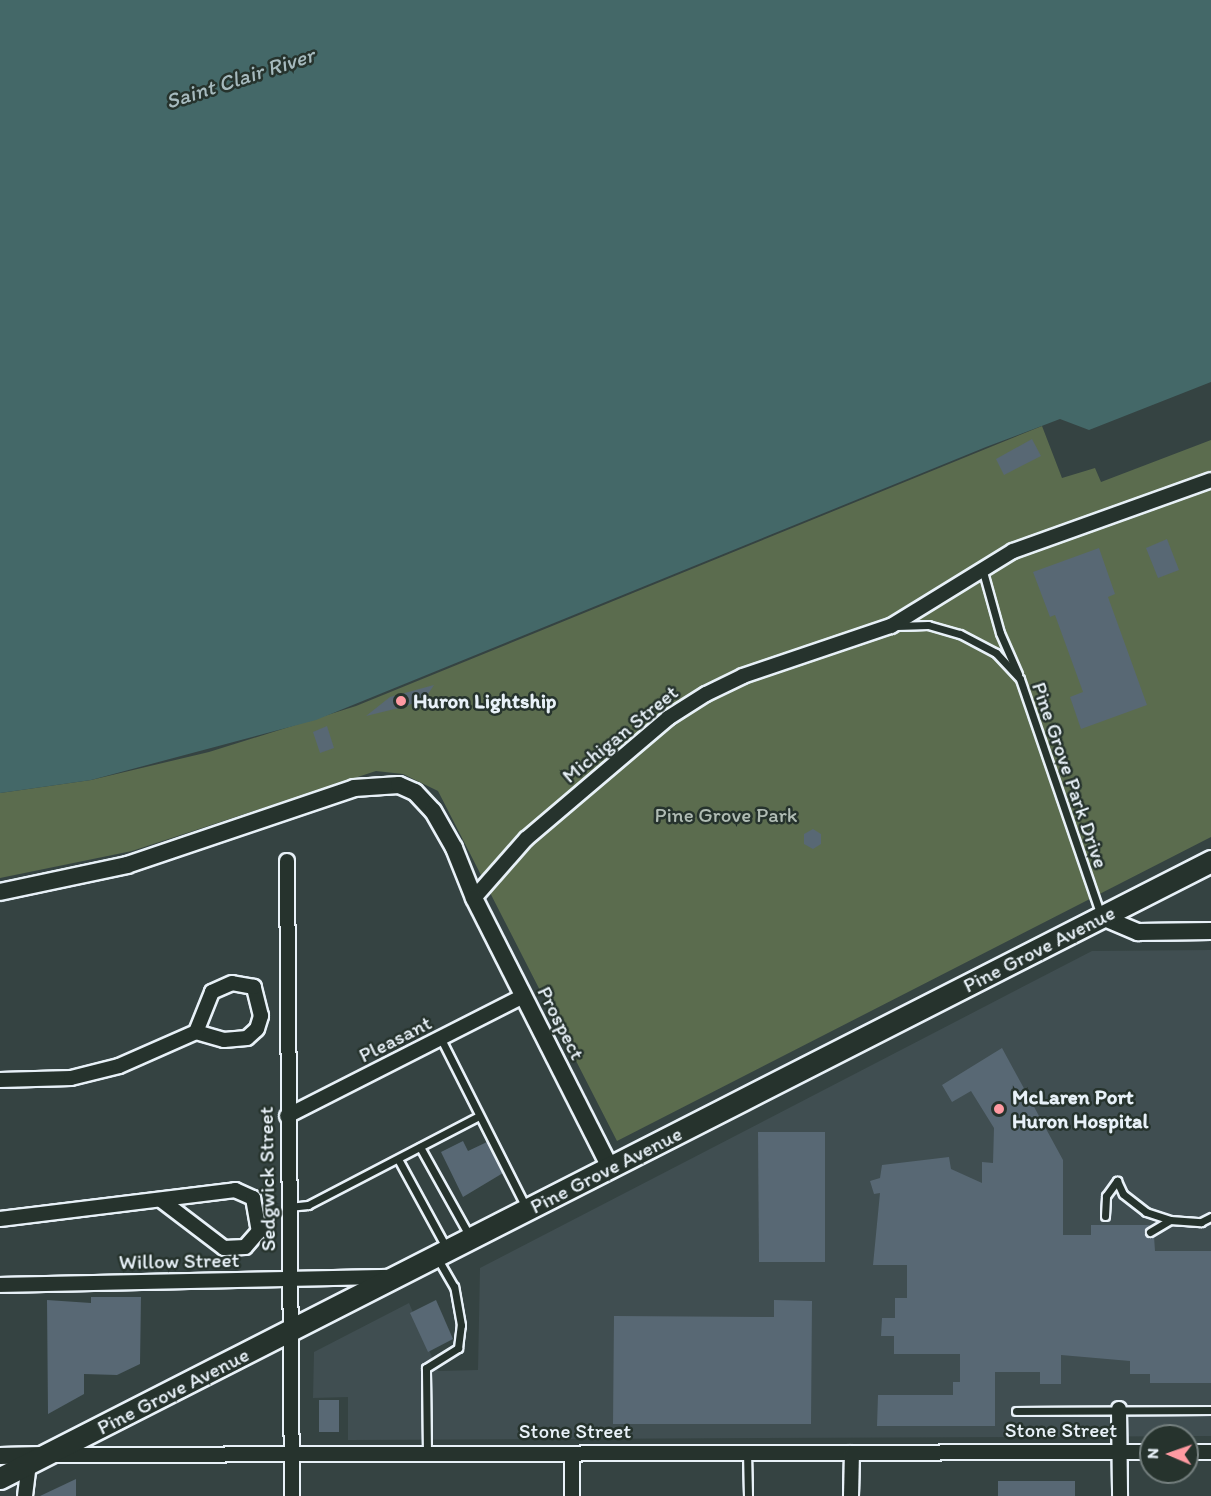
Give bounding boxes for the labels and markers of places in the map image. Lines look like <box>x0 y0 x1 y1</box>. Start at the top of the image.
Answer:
place label: Huron Lightship <box>413 688 556 714</box>
marker: Huron Lightship <box>394 694 408 708</box>
place label: McLaren Port Huron Hospital <box>1012 1084 1148 1134</box>
marker: McLaren Port Huron Hospital <box>990 1100 1008 1118</box>

